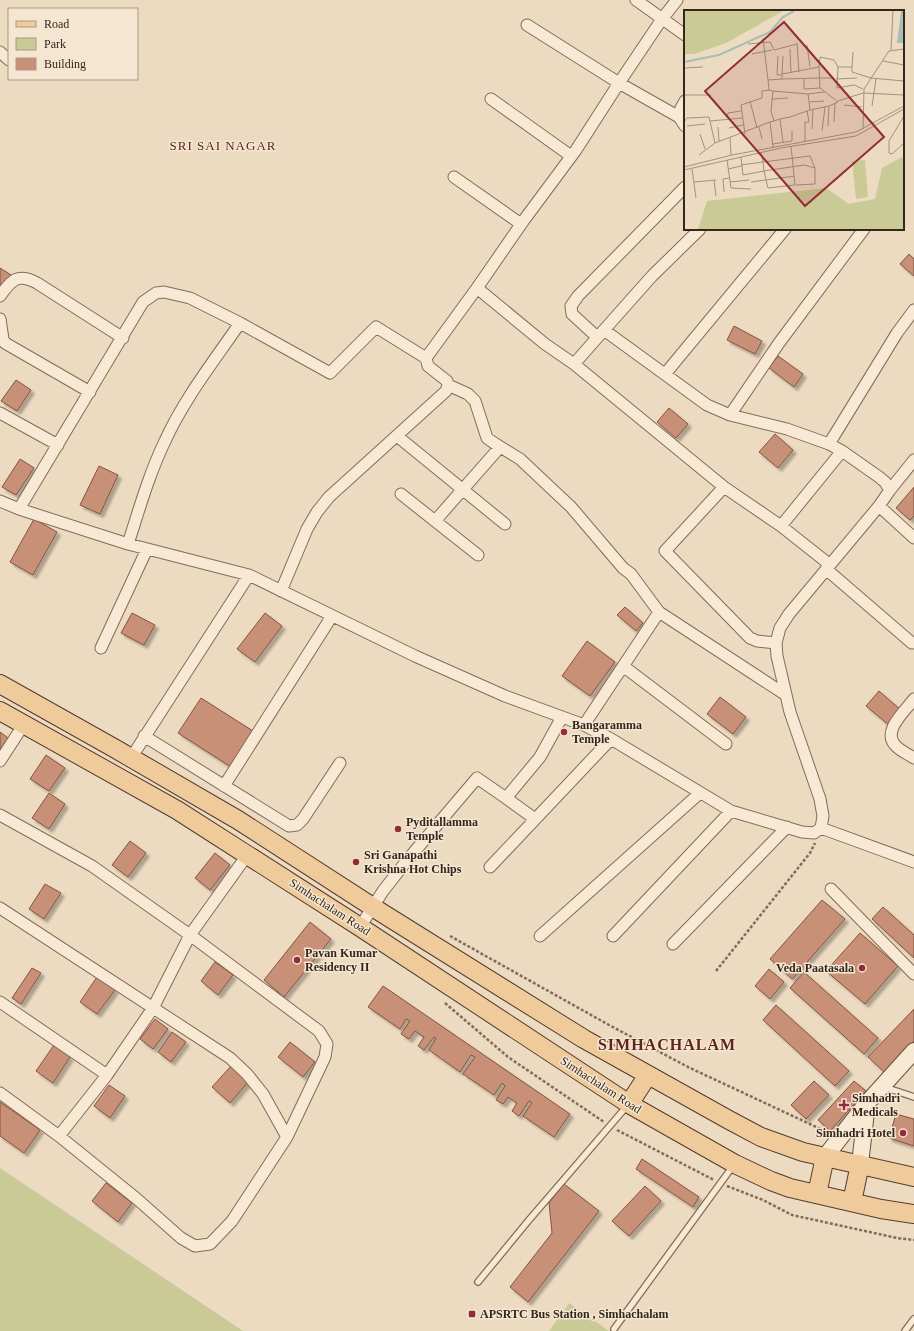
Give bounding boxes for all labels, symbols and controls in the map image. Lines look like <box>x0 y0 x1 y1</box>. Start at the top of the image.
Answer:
legend <box>8 8 138 80</box>
inset map <box>684 10 904 230</box>
text: Road <box>44 17 69 31</box>
text: Park <box>44 37 66 51</box>
text: Building <box>44 57 86 71</box>
district label: SRI SAI NAGAR <box>170 138 276 153</box>
place label: Bangaramma Temple <box>572 718 642 746</box>
marker: Bangaramma Temple <box>559 727 569 737</box>
place label: Pyditallamma Temple <box>406 815 478 843</box>
marker: Pyditallamma Temple <box>393 824 403 834</box>
place label: Sri Ganapathi Krishna Hot Chips <box>364 848 462 876</box>
marker: Sri Ganapathi Krishna Hot Chips <box>351 857 361 867</box>
street label: Simhachalam Road <box>287 876 373 938</box>
place label: Pavan Kumar Residency II <box>305 946 378 974</box>
marker: Pavan Kumar Residency II <box>292 955 302 965</box>
place label: Veda Paatasala <box>776 961 854 975</box>
marker: Veda Paatasala <box>857 963 867 973</box>
district label: SIMHACHALAM <box>598 1036 736 1053</box>
street label: Simhachalam Road <box>558 1054 644 1116</box>
place label: Simhadri Medicals <box>852 1091 901 1119</box>
marker: Simhadri Medicals <box>839 1100 849 1110</box>
place label: Simhadri Hotel <box>816 1126 896 1140</box>
marker: Simhadri Hotel <box>898 1128 908 1138</box>
place label: APSRTC Bus Station , Simhachalam <box>480 1307 669 1321</box>
marker: APSRTC Bus Station , Simhachalam <box>467 1309 477 1319</box>

